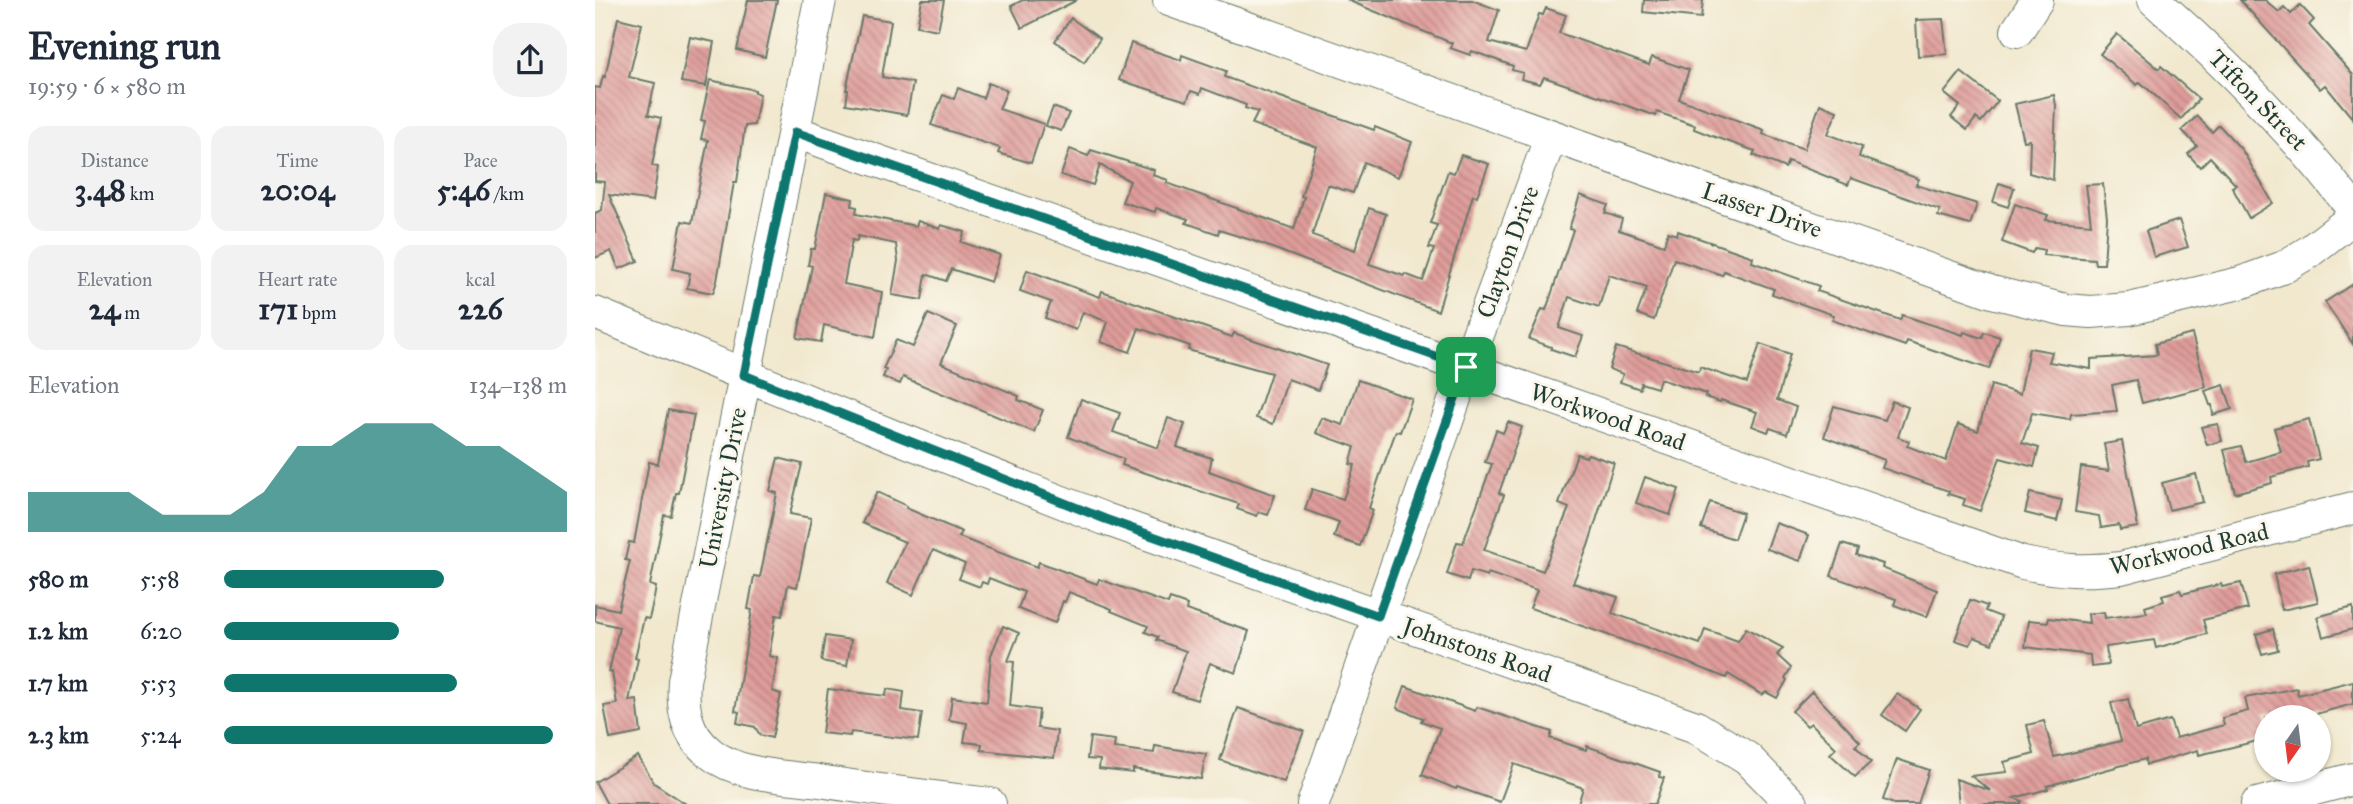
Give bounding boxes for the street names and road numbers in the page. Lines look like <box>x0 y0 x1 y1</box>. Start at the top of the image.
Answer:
street label: Tifton Street <box>2202 43 2314 157</box>
street label: Lasser Drive <box>1698 175 1826 245</box>
street label: Clayton Drive <box>1470 182 1546 322</box>
street label: Workwood Road <box>1526 376 1690 458</box>
street label: University Drive <box>693 405 753 571</box>
street label: Workwood Road <box>2106 516 2272 582</box>
street label: Johnstons Road <box>1396 610 1555 689</box>

